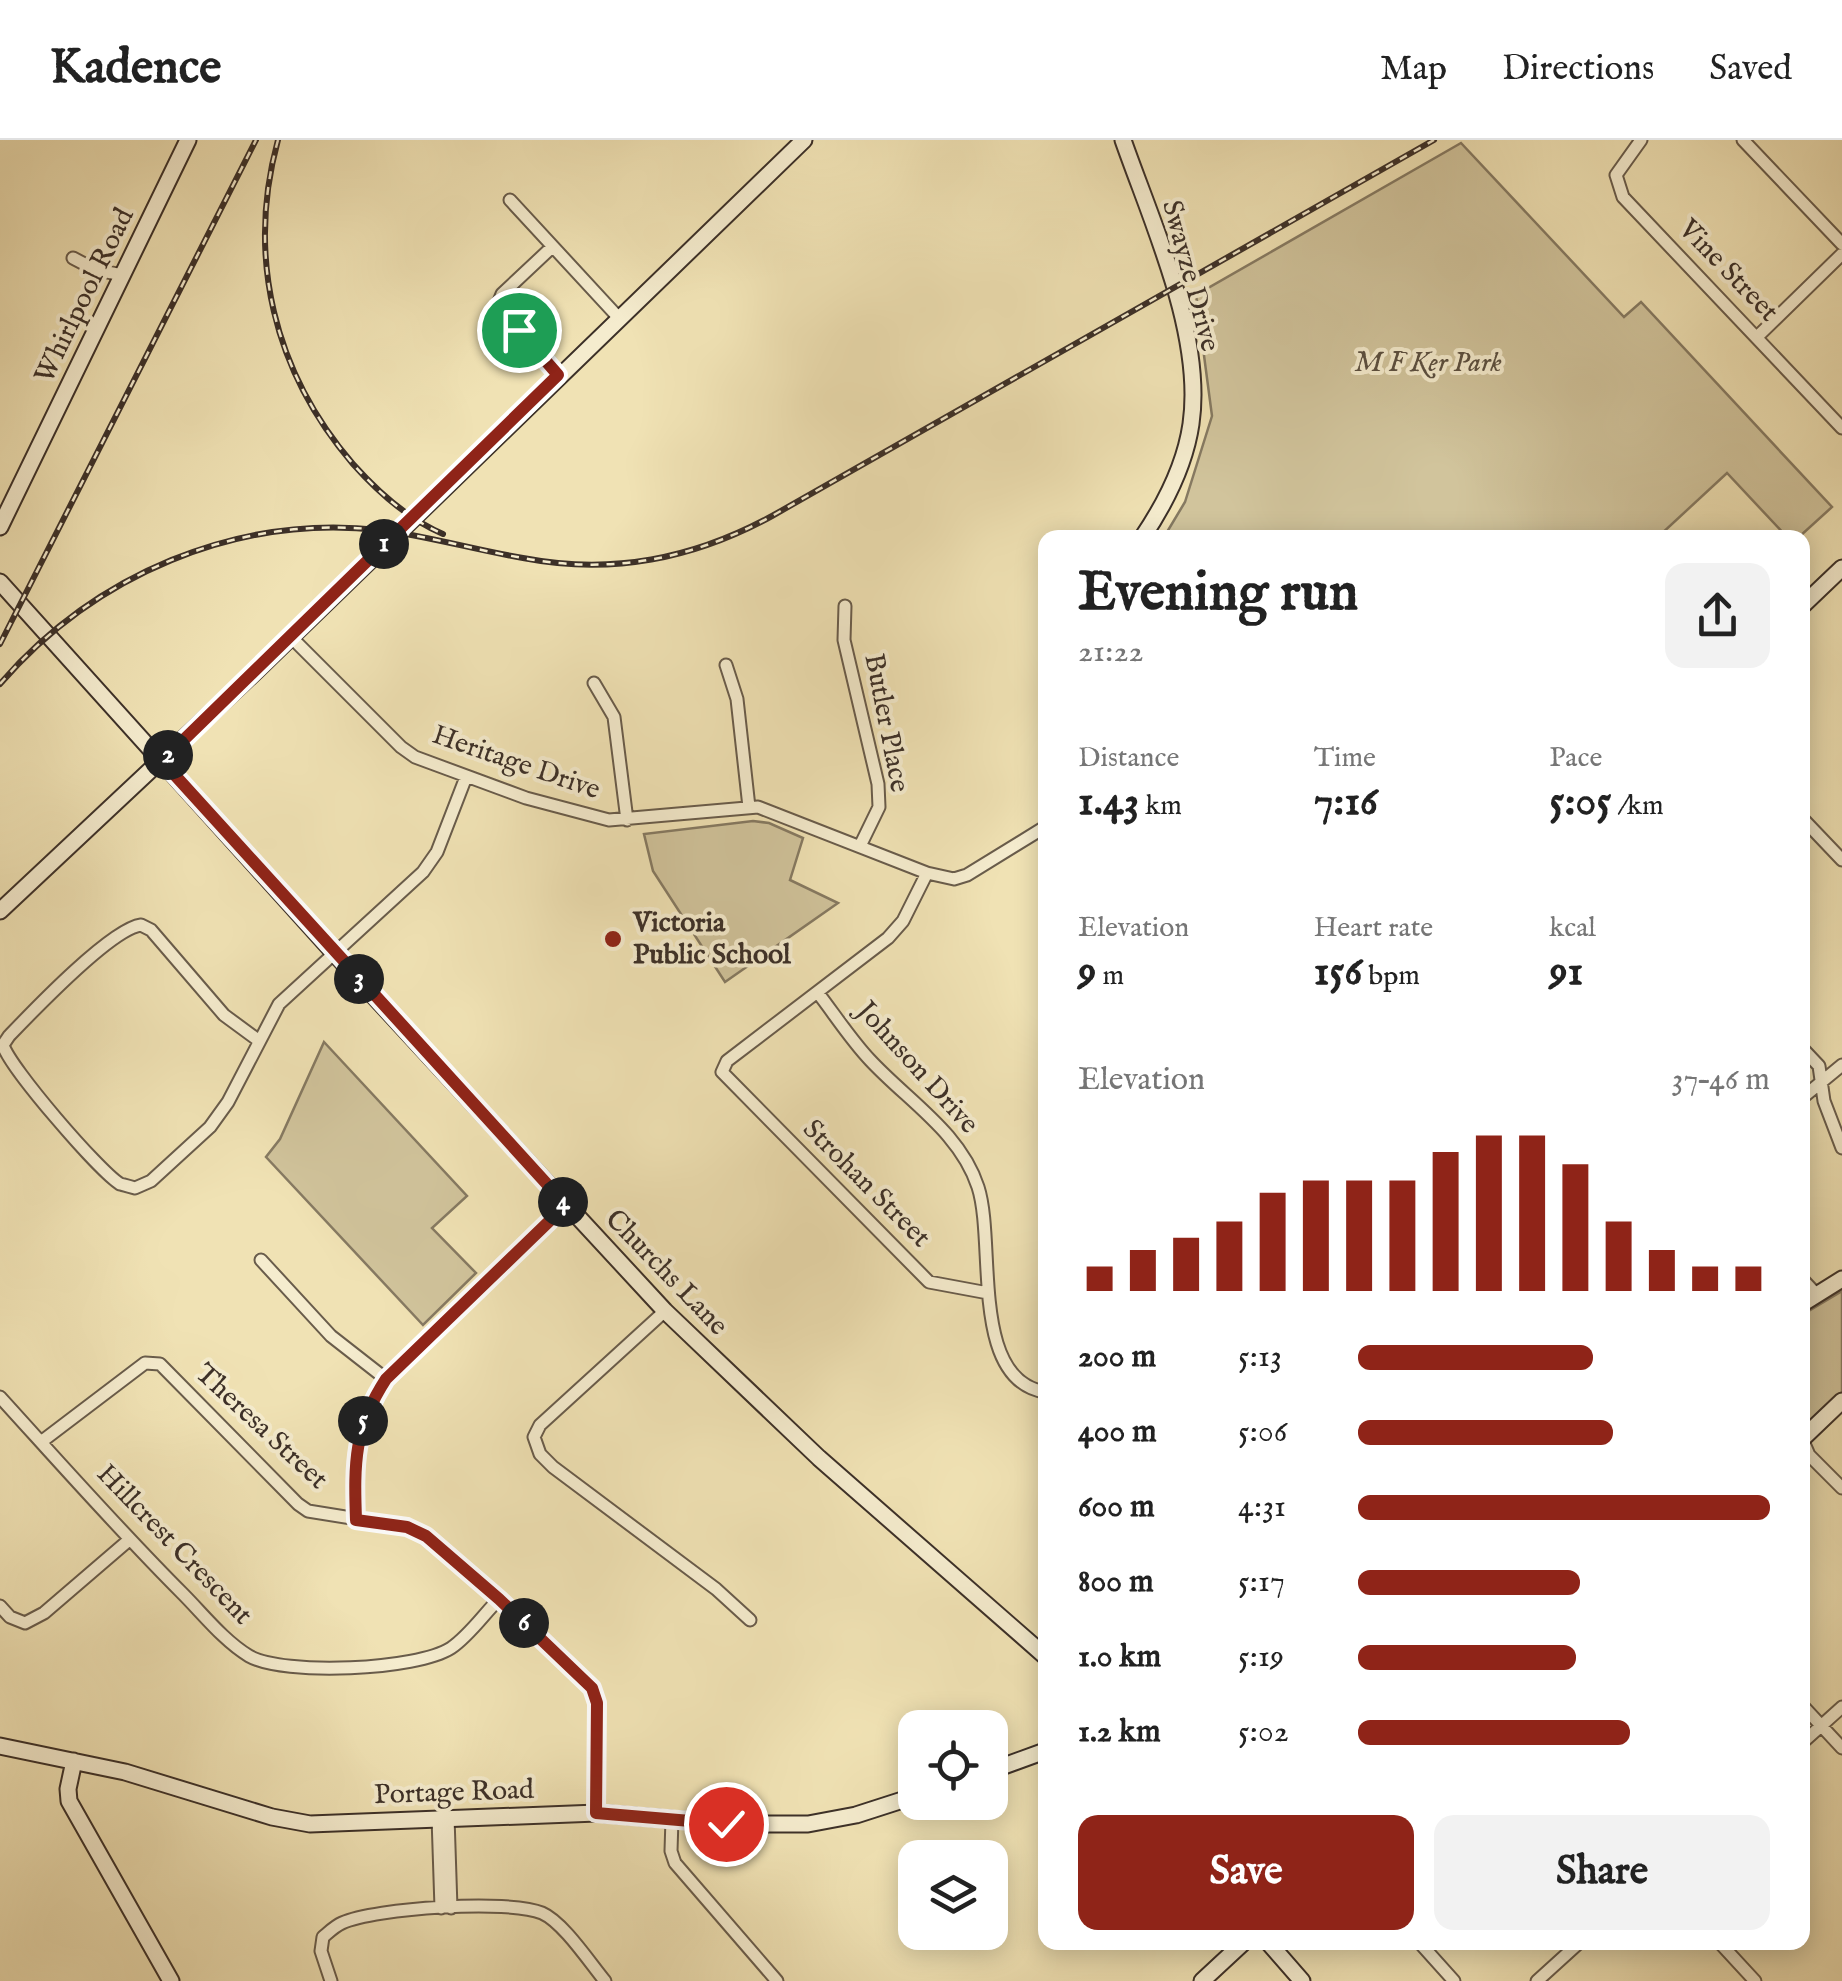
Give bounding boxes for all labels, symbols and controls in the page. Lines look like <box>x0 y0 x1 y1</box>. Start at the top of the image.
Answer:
text: Kadence <box>50 39 221 99</box>
text: Map <box>1380 47 1447 92</box>
text: Directions <box>1502 47 1654 92</box>
text: Saved <box>1709 47 1792 92</box>
street label: Swayze Drive <box>1153 197 1227 356</box>
street label: Whirlpool Road <box>27 203 143 389</box>
street label: Vine Street <box>1670 212 1786 330</box>
pin <box>477 288 562 373</box>
icon: arrive <box>492 303 547 358</box>
park label: M F Ker Park <box>1354 346 1502 381</box>
pin: 1 <box>359 519 409 569</box>
text: 1 <box>379 526 389 561</box>
text: Evening run <box>1078 559 1358 629</box>
button: share <box>1665 563 1770 668</box>
text: 21:22 <box>1078 632 1143 673</box>
street label: Butler Place <box>855 651 917 795</box>
street label: Heritage Drive <box>427 718 605 808</box>
pin: 2 <box>143 730 193 780</box>
text: 2 <box>161 737 175 772</box>
text: Distance <box>1078 741 1179 776</box>
text: Time <box>1314 741 1376 776</box>
text: Pace <box>1549 741 1602 776</box>
text: 1.43 <box>1078 776 1139 829</box>
text: 7:16 <box>1314 776 1378 829</box>
text: 5:05 <box>1549 776 1611 829</box>
text: km <box>1139 789 1182 824</box>
text: /km <box>1611 789 1664 824</box>
place label: Victoria Public School <box>632 906 792 973</box>
text: Elevation <box>1078 911 1189 946</box>
text: Heart rate <box>1314 911 1433 946</box>
text: kcal <box>1549 911 1596 946</box>
marker: Victoria Public School <box>602 928 624 950</box>
text: 9 <box>1078 946 1096 999</box>
text: 156 <box>1314 946 1362 999</box>
text: 91 <box>1549 946 1583 999</box>
pin: 3 <box>334 954 384 1004</box>
text: m <box>1096 959 1124 994</box>
text: bpm <box>1362 959 1420 994</box>
text: 3 <box>354 961 364 996</box>
street label: Johnson Drive <box>846 992 986 1142</box>
text: Elevation <box>1078 1060 1205 1101</box>
text: 37–46 m <box>1672 1060 1770 1101</box>
street label: Strohan Street <box>795 1113 938 1256</box>
pin: 4 <box>538 1177 588 1227</box>
text: 4 <box>556 1184 570 1219</box>
street label: Churchs Lane <box>597 1203 735 1344</box>
text: 200 m <box>1078 1337 1156 1378</box>
text: 5:13 <box>1238 1337 1282 1378</box>
street label: Theresa Street <box>187 1357 335 1498</box>
pin: 5 <box>338 1396 388 1446</box>
text: 5 <box>358 1403 368 1438</box>
text: 400 m <box>1078 1412 1157 1453</box>
text: 5:06 <box>1238 1412 1287 1453</box>
street label: Hillcrest Crescent <box>89 1457 260 1633</box>
text: 600 m <box>1078 1487 1155 1528</box>
text: 4:31 <box>1238 1487 1286 1528</box>
text: 800 m <box>1078 1562 1154 1603</box>
text: 5:17 <box>1238 1562 1285 1603</box>
pin: 6 <box>499 1598 549 1648</box>
text: 6 <box>518 1605 530 1640</box>
text: 1.0 km <box>1078 1637 1161 1678</box>
text: 5:19 <box>1238 1637 1284 1678</box>
map controls <box>898 1710 1008 1950</box>
button: locate <box>898 1710 1008 1820</box>
text: 1.2 km <box>1078 1712 1161 1753</box>
text: 5:02 <box>1238 1712 1289 1753</box>
street label: Portage Road <box>373 1773 535 1813</box>
pin <box>684 1782 769 1867</box>
icon: check <box>699 1797 754 1852</box>
button: Save <box>1078 1815 1414 1930</box>
button: Share <box>1434 1815 1770 1930</box>
button: layers <box>898 1840 1008 1950</box>

